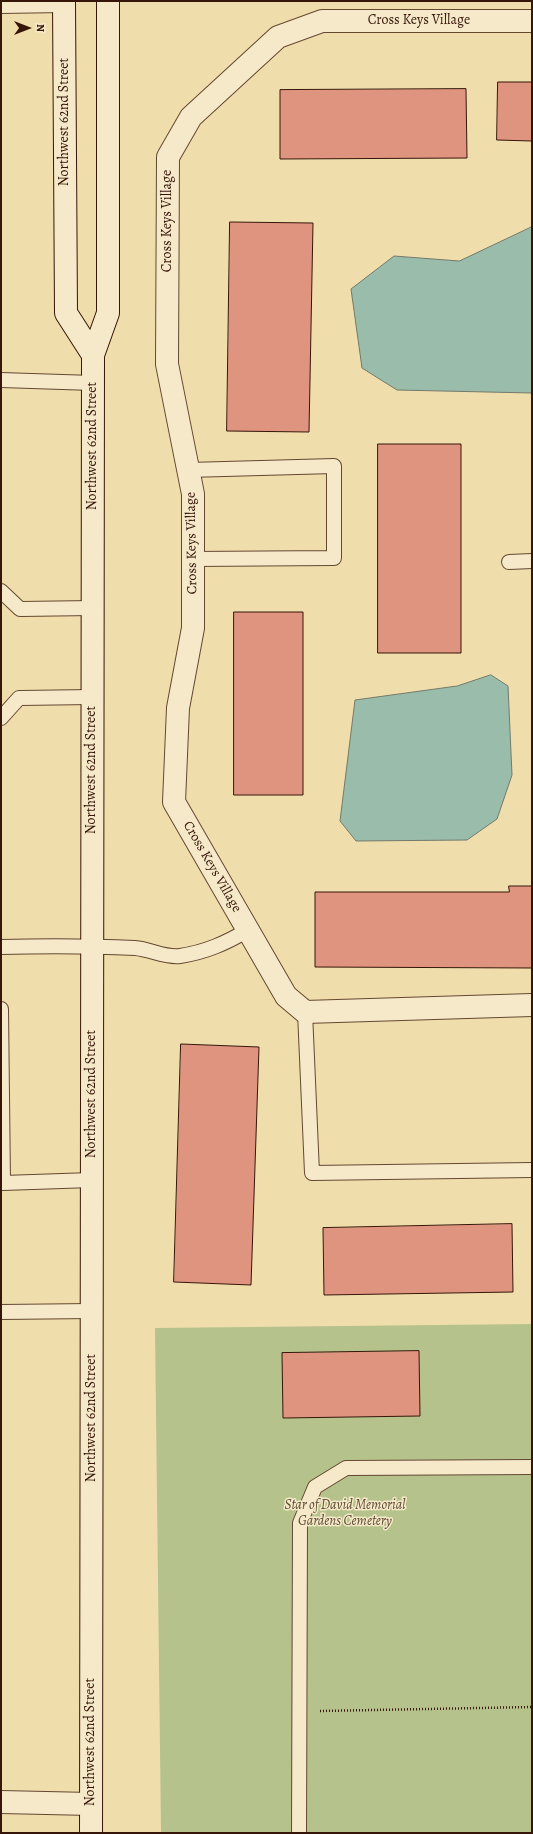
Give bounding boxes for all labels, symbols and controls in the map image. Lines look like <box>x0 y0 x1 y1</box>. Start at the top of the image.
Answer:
north arrow <box>8 8 48 48</box>
street label: Cross Keys Village <box>368 13 470 29</box>
text: N <box>33 24 48 32</box>
street label: Northwest 62nd Street <box>57 58 73 186</box>
street label: Cross Keys Village <box>160 170 176 272</box>
street label: Northwest 62nd Street <box>85 382 101 510</box>
street label: Cross Keys Village <box>183 492 201 594</box>
street label: Northwest 62nd Street <box>84 706 100 834</box>
street label: Cross Keys Village <box>179 818 245 916</box>
street label: Northwest 62nd Street <box>84 1030 100 1158</box>
street label: Northwest 62nd Street <box>84 1354 100 1482</box>
park label: Star of David Memorial Gardens Cemetery <box>284 1498 406 1530</box>
street label: Northwest 62nd Street <box>83 1678 99 1806</box>

